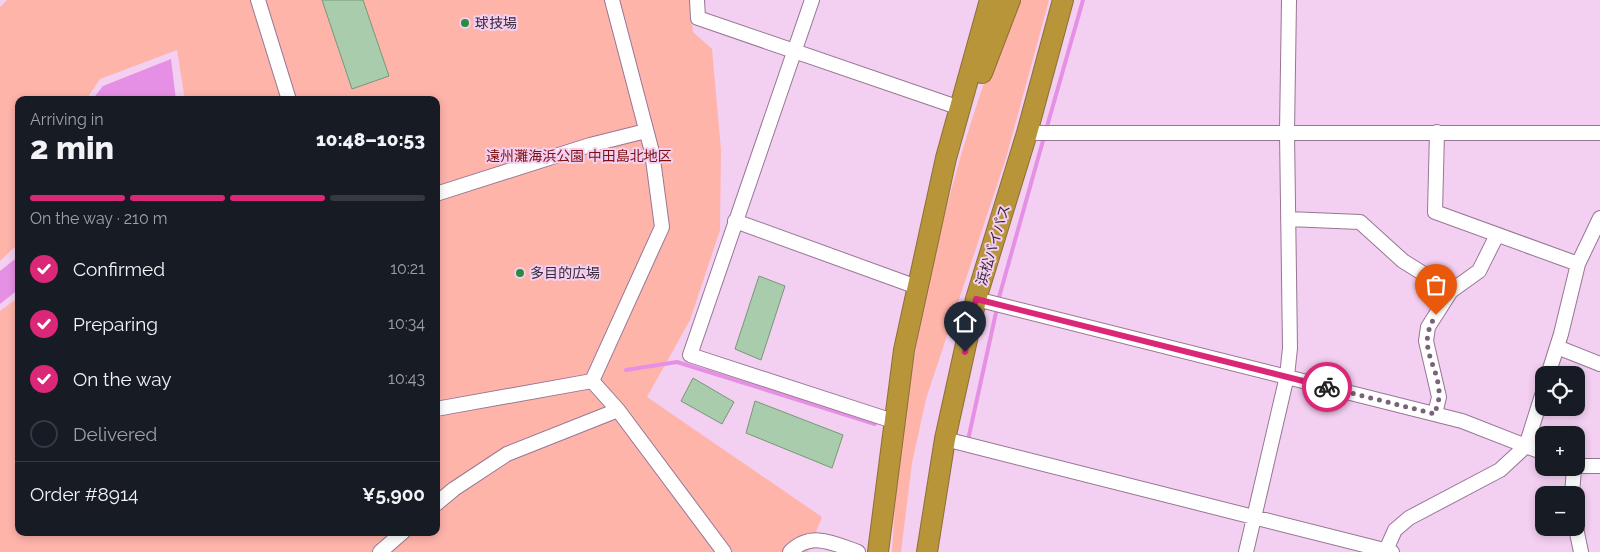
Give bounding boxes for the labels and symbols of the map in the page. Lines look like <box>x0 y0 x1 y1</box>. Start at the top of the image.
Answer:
place label: 球技場 <box>475 15 517 31</box>
marker: 球技場 <box>459 17 471 29</box>
park label: 遠州灘海浜公園 中田島北地区 <box>486 148 672 164</box>
street label: 浜松バイパス <box>973 203 1013 287</box>
pin <box>1415 264 1457 315</box>
place label: 多目的広場 <box>530 265 600 281</box>
marker: 多目的広場 <box>514 267 526 279</box>
pin <box>944 301 986 352</box>
courier <box>1302 362 1352 412</box>

